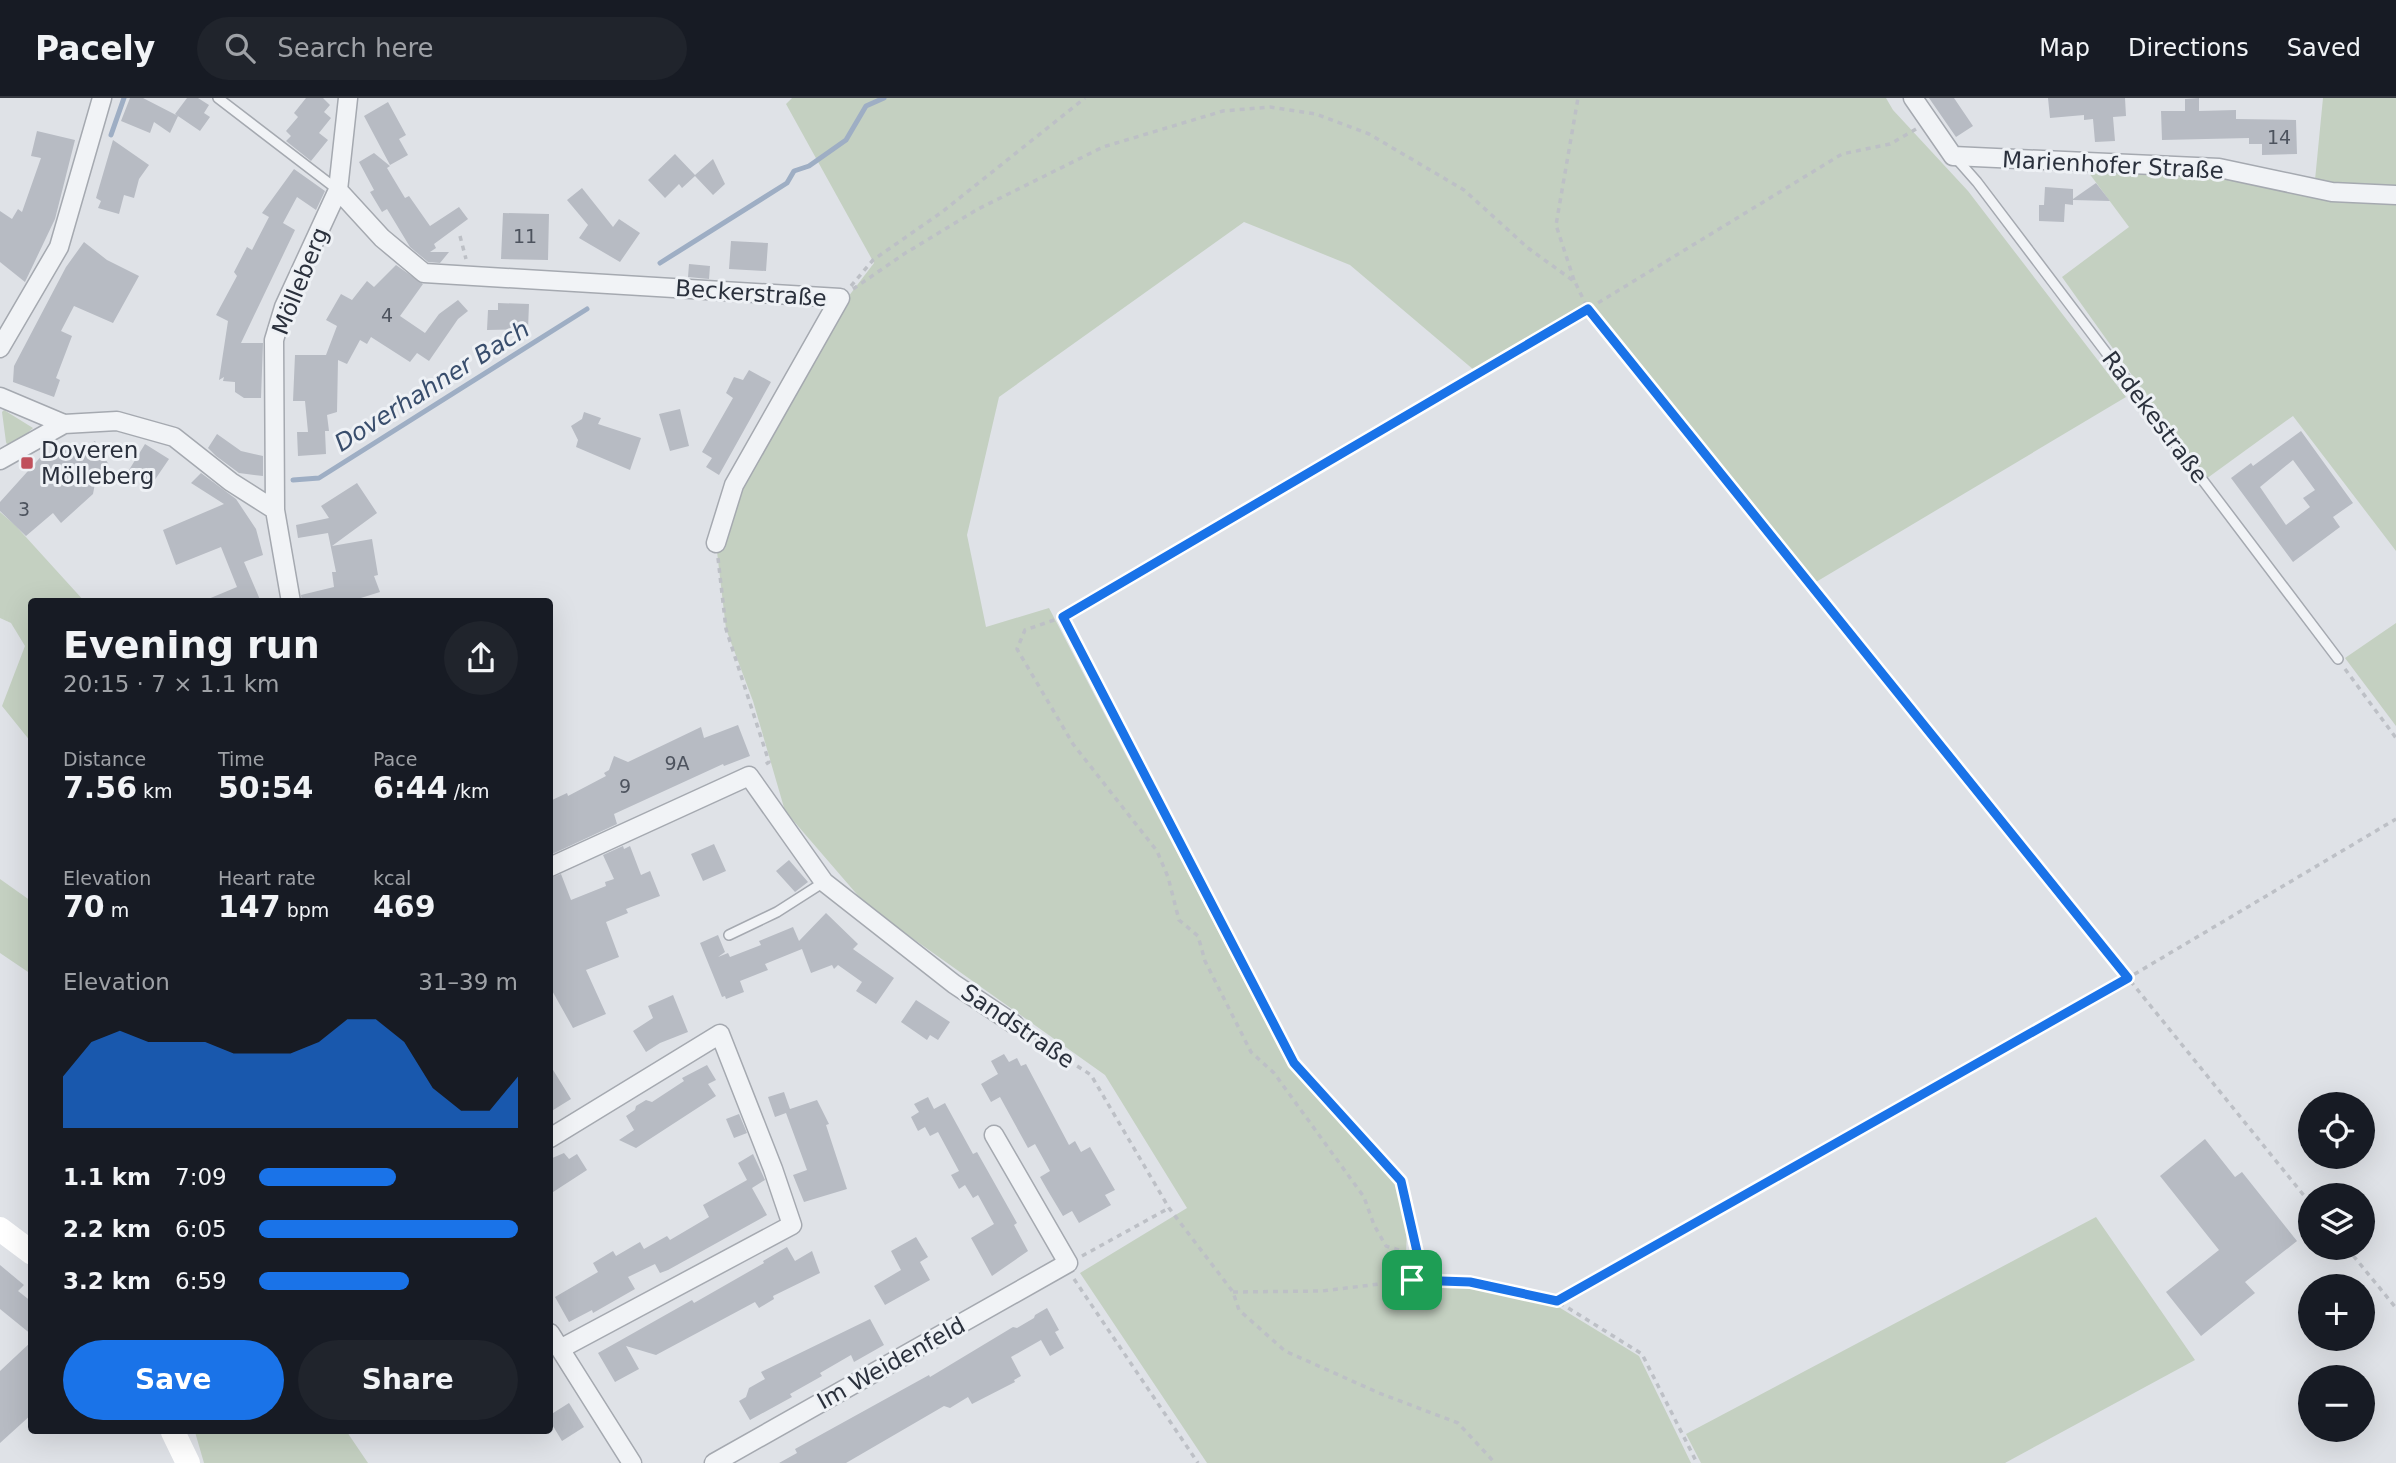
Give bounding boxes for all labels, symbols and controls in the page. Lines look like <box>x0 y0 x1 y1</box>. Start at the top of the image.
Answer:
search box <box>197 17 687 80</box>
text: Pacely <box>35 29 155 68</box>
icon: search <box>221 29 259 67</box>
text: Search here <box>277 33 434 63</box>
text: Map <box>2039 34 2090 62</box>
text: Directions <box>2128 34 2249 62</box>
text: Saved <box>2287 34 2361 62</box>
house number: 14 <box>2267 126 2291 148</box>
street label: Marienhofer Straße <box>2001 146 2225 184</box>
street label: Mölleberg <box>267 224 333 338</box>
house number: 11 <box>513 225 537 247</box>
street label: Beckerstraße <box>674 275 828 311</box>
house number: 4 <box>381 304 393 326</box>
water label: Doverhahner Bach <box>330 315 534 457</box>
street label: Radekestraße <box>2097 346 2213 488</box>
place label: Doveren Mölleberg <box>41 437 154 489</box>
marker: Doveren Mölleberg <box>19 455 35 471</box>
house number: 3 <box>18 498 30 520</box>
button: share <box>444 621 518 695</box>
text: Evening run <box>63 623 320 667</box>
text: 20:15 · 7 × 1.1 km <box>63 671 279 697</box>
text: Distance <box>63 748 146 770</box>
text: Time <box>218 748 265 770</box>
text: Pace <box>373 748 417 770</box>
house number: 9A <box>664 752 690 774</box>
text: 7.56 <box>63 770 137 805</box>
text: 50:54 <box>218 770 314 805</box>
text: 6:44 <box>373 770 448 805</box>
house number: 9 <box>619 775 631 797</box>
text: km <box>137 780 173 802</box>
text: /km <box>448 780 490 802</box>
text: Elevation <box>63 867 151 889</box>
text: Heart rate <box>218 867 316 889</box>
text: kcal <box>373 867 411 889</box>
text: 70 <box>63 889 105 924</box>
text: 147 <box>218 889 281 924</box>
text: 469 <box>373 889 436 924</box>
text: m <box>105 899 129 921</box>
text: bpm <box>281 899 329 921</box>
text: Elevation <box>63 969 170 995</box>
text: 31–39 m <box>418 969 518 995</box>
street label: Sandstraße <box>956 979 1080 1073</box>
map controls <box>2298 1092 2375 1442</box>
button: locate <box>2298 1092 2375 1169</box>
text: 1.1 km <box>63 1164 151 1190</box>
text: 7:09 <box>175 1164 227 1190</box>
button: layers <box>2298 1183 2375 1260</box>
text: 2.2 km <box>63 1216 151 1242</box>
text: 6:05 <box>175 1216 227 1242</box>
pin <box>1382 1250 1442 1310</box>
icon: arrive <box>1393 1261 1431 1299</box>
text: 3.2 km <box>63 1268 151 1294</box>
text: 6:59 <box>175 1268 227 1294</box>
button: + <box>2298 1274 2375 1351</box>
street label: Im Weidenfeld <box>813 1312 969 1414</box>
button: Save <box>63 1340 284 1420</box>
button: Share <box>298 1340 518 1420</box>
button: − <box>2298 1365 2375 1442</box>

